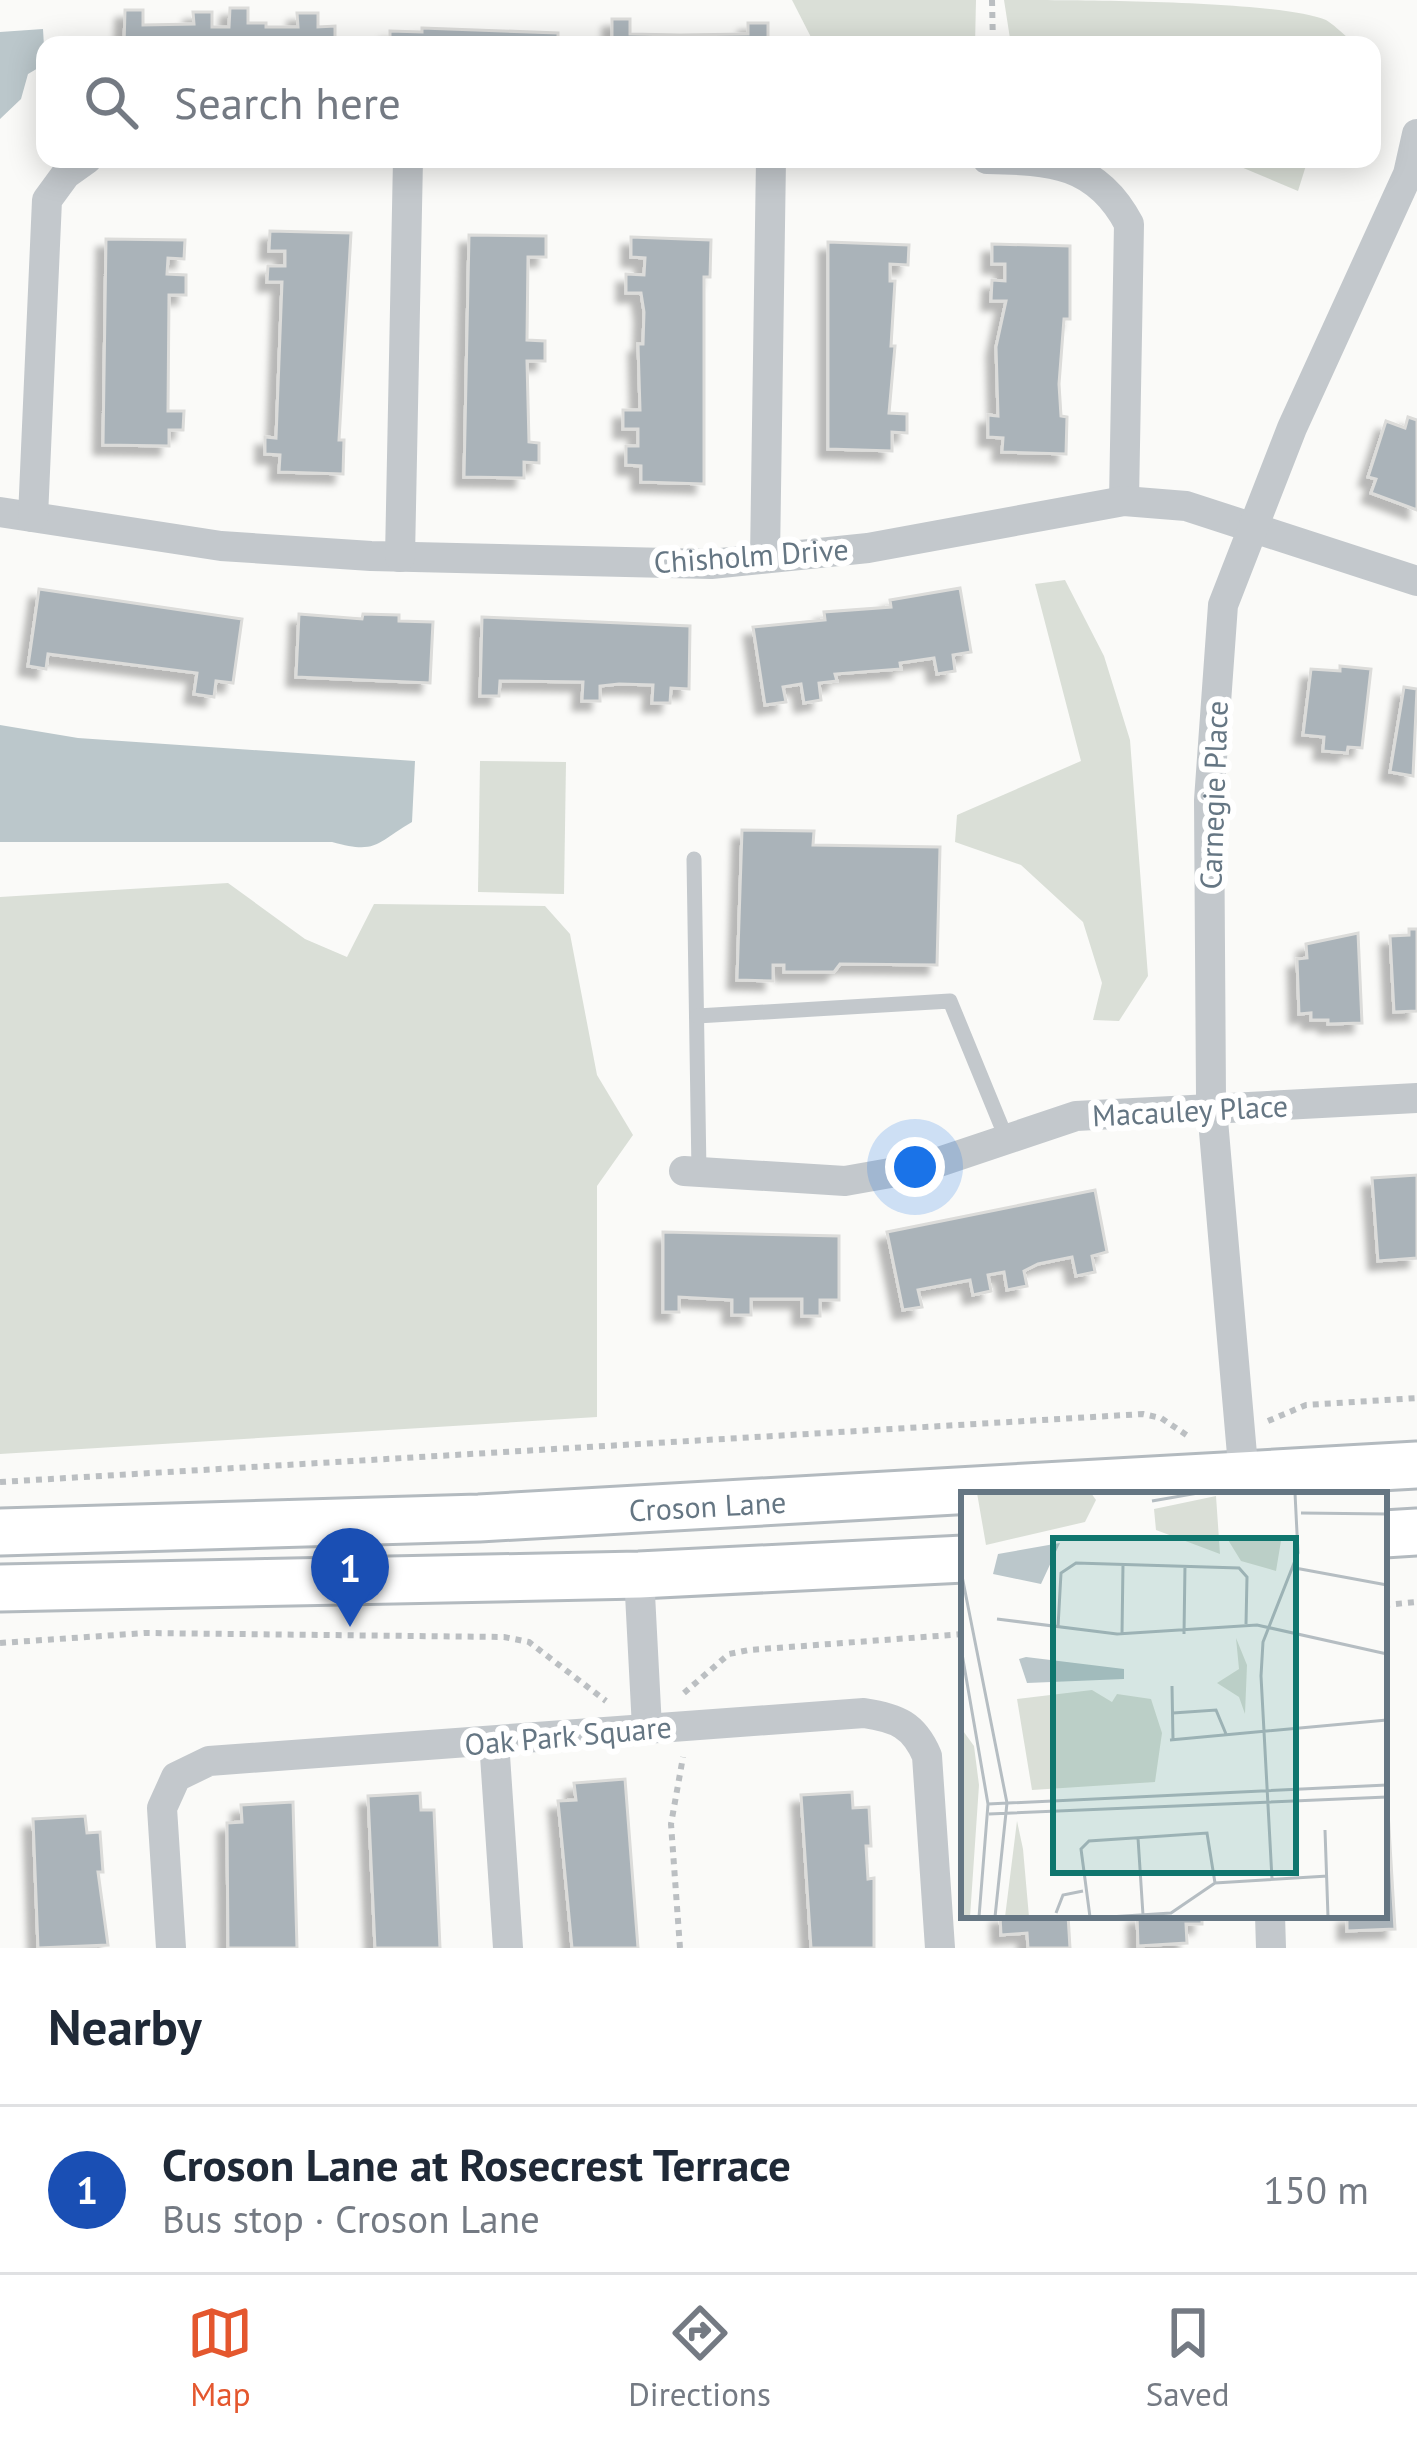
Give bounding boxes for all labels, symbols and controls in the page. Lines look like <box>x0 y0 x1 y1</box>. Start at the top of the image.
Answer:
search box <box>36 36 1381 168</box>
icon: search <box>78 69 144 135</box>
text: Search here <box>174 73 401 131</box>
street label: Chisholm Drive <box>652 529 850 581</box>
street label: Carnegie Place <box>1190 700 1236 890</box>
street label: Macauley Place <box>1091 1085 1289 1135</box>
your location <box>885 1137 945 1197</box>
street label: Croson Lane <box>628 1481 787 1529</box>
inset map <box>961 1492 1387 1918</box>
pin: 1 <box>311 1528 389 1627</box>
street label: Oak Park Square <box>463 1707 673 1763</box>
text: Nearby <box>48 1993 202 2059</box>
text: Croson Lane at Rosecrest Terrace <box>162 2135 791 2193</box>
text: 1 <box>76 2164 98 2215</box>
text: 150 m <box>1263 2164 1369 2215</box>
text: Bus stop · Croson Lane <box>162 2193 540 2244</box>
tab: Map <box>187 2300 253 2415</box>
tab: Directions <box>628 2300 771 2415</box>
tab: Saved <box>1146 2300 1230 2415</box>

